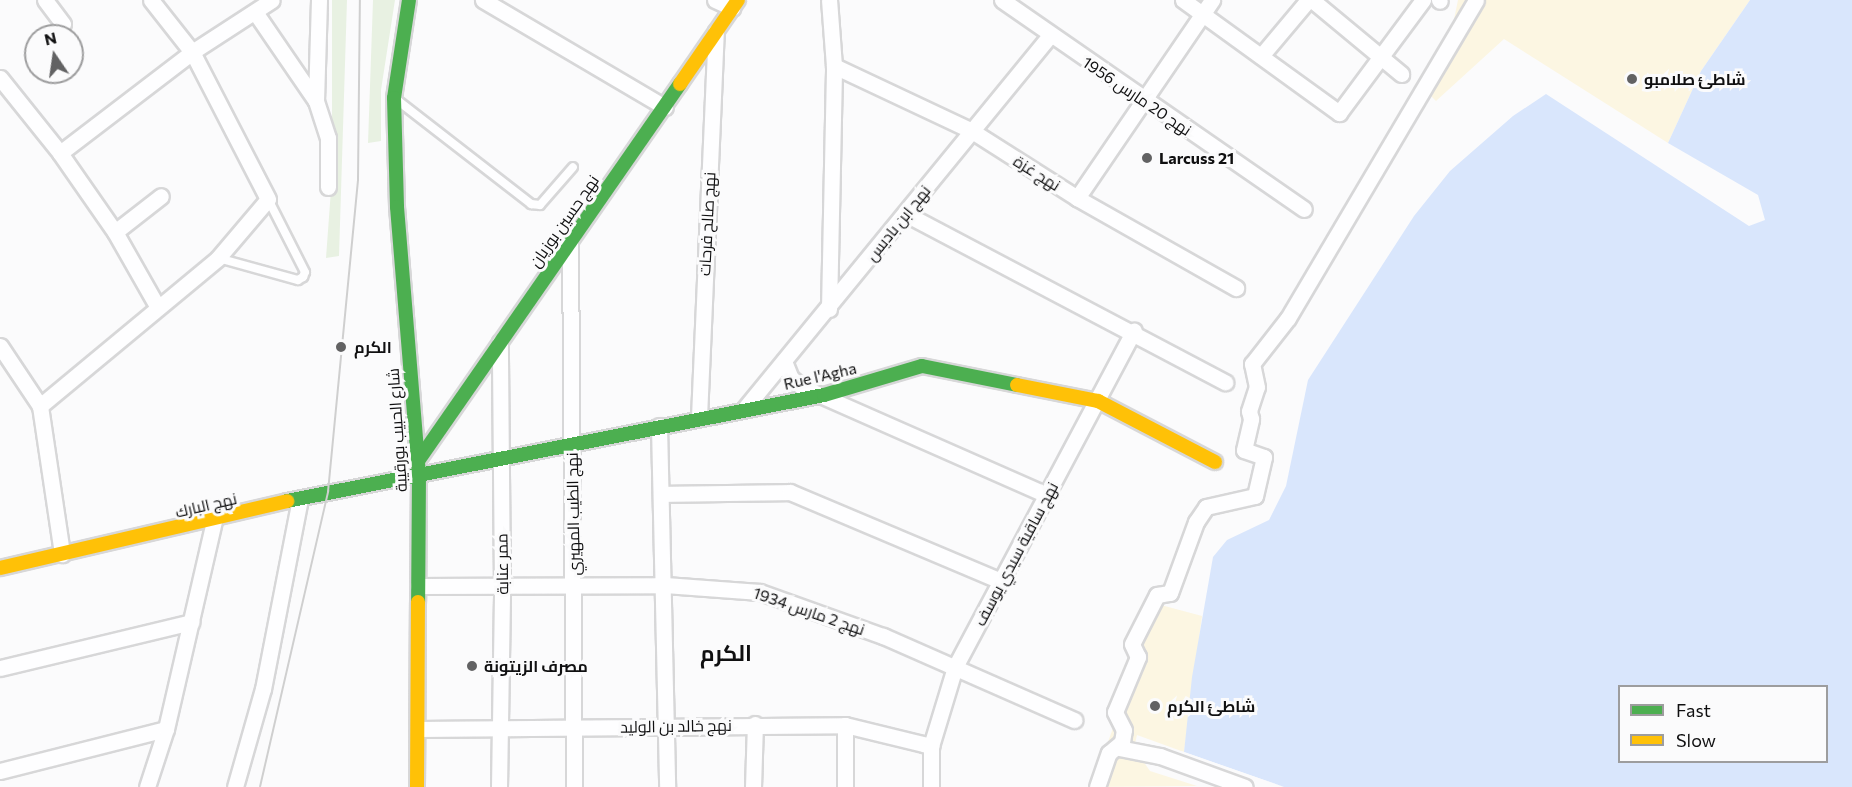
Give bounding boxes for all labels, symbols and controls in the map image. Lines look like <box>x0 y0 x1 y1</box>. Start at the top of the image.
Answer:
north arrow <box>24 24 84 84</box>
text: N <box>42 27 58 49</box>
street label: نهج 20 مارس 1956 <box>1079 52 1195 140</box>
place label: شاطئ صلامبو <box>1644 69 1746 89</box>
marker: شاطئ صلامبو <box>1625 72 1639 86</box>
place label: Larcuss 21 <box>1159 148 1234 168</box>
street label: نهج غزة <box>1010 151 1064 195</box>
marker: Larcuss 21 <box>1140 151 1154 165</box>
street label: نهج حسين بوزيان <box>525 171 603 271</box>
street label: نهج صالح فرحات <box>695 172 719 276</box>
street label: نهج ابن باديس <box>862 181 934 265</box>
place label: الكرم <box>354 337 392 357</box>
marker: الكرم <box>332 338 350 356</box>
street label: Rue l'Agha <box>782 358 858 394</box>
street label: شارع الحبيب بورقيبة <box>383 367 411 493</box>
street label: نهج الطيب المهيري <box>562 452 584 576</box>
street label: نهج ساقية سيدي يوسف <box>970 479 1062 629</box>
street label: نهج البارك <box>173 489 239 521</box>
street label: ممر عنابة <box>492 533 512 595</box>
street label: نهج 2 مارس 1934 <box>751 583 867 639</box>
district label: الكرم <box>700 640 752 666</box>
place label: مصرف الزيتونة <box>484 656 588 676</box>
marker: مصرف الزيتونة <box>465 659 479 673</box>
legend <box>1618 685 1828 763</box>
place label: شاطئ الکرم <box>1167 696 1255 716</box>
marker: شاطئ الکرم <box>1148 699 1162 713</box>
text: Fast <box>1676 699 1711 721</box>
street label: نهج خالد بن الوليد <box>620 715 732 737</box>
text: Slow <box>1676 729 1716 751</box>

